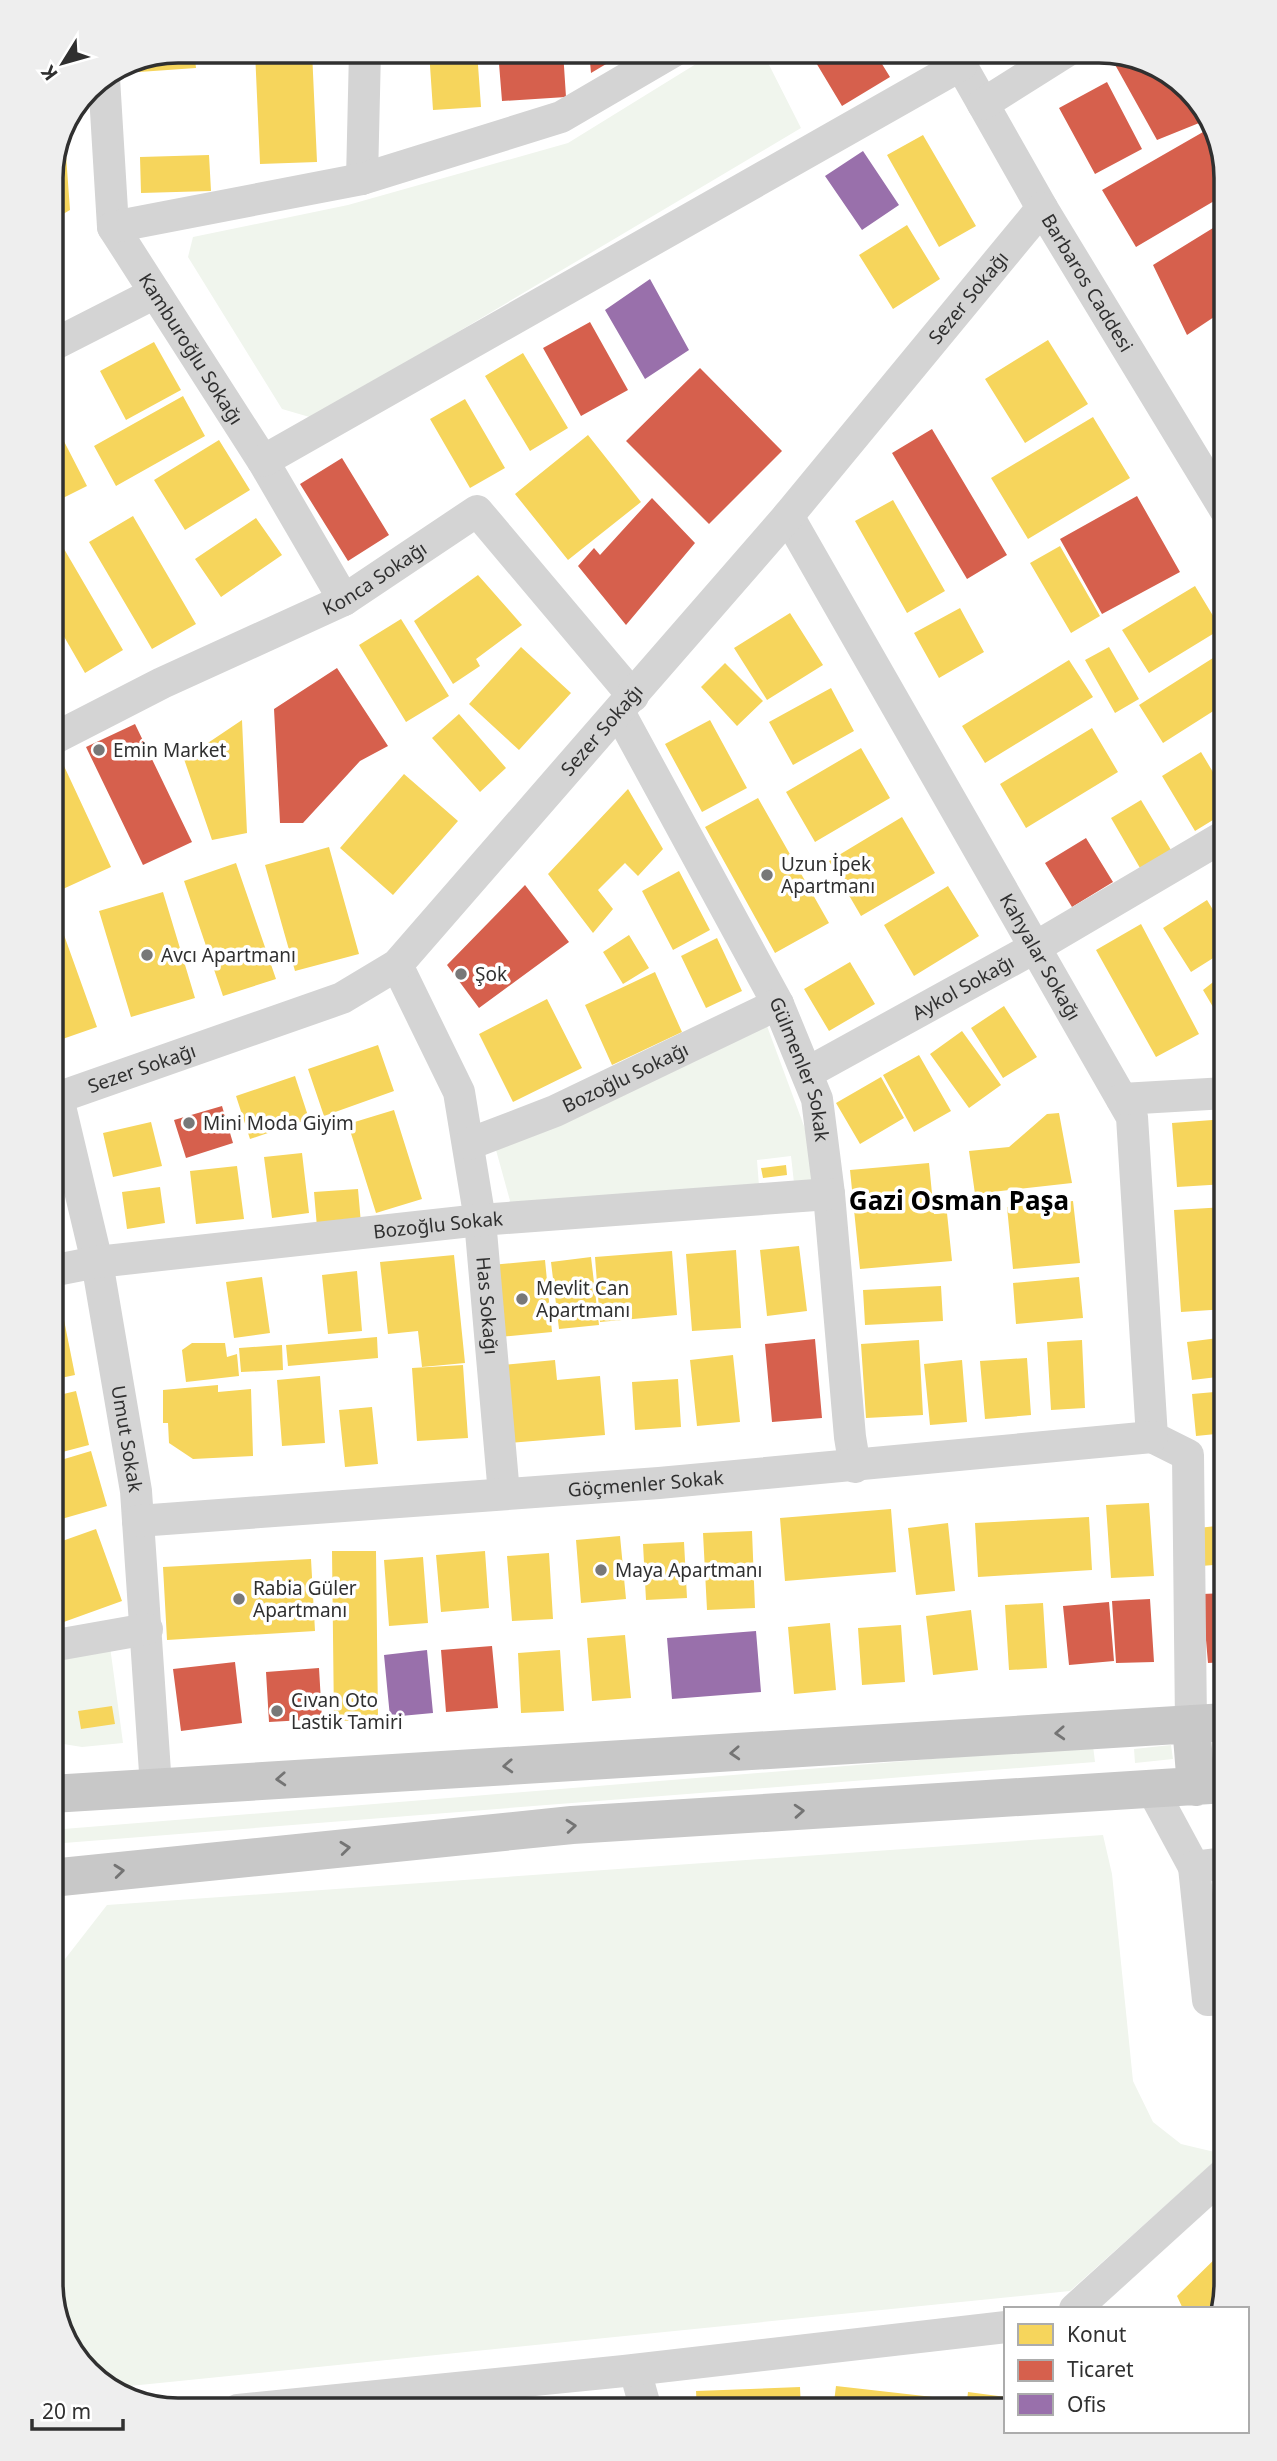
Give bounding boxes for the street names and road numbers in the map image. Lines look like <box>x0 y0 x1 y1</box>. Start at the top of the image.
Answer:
street label: Barbaros Caddesi <box>1036 209 1139 357</box>
street label: Sezer Sokağı <box>922 246 1014 349</box>
street label: Kamburoğlu Sokağı <box>133 268 249 430</box>
street label: Konca Sokağı <box>318 535 432 621</box>
street label: Sezer Sokağı <box>555 679 648 781</box>
street label: Kahyalar Sokağı <box>994 889 1087 1025</box>
street label: Aykol Sokağı <box>907 949 1019 1026</box>
street label: Gülmenler Sokak <box>763 993 835 1143</box>
street label: Bozoğlu Sokağı <box>558 1036 692 1119</box>
street label: Sezer Sokağı <box>84 1037 199 1099</box>
street label: Bozoğlu Sokak <box>372 1205 504 1245</box>
street label: Has Sokağı <box>470 1256 505 1356</box>
street label: Umut Sokak <box>105 1383 149 1494</box>
street label: Göçmenler Sokak <box>567 1464 725 1503</box>

